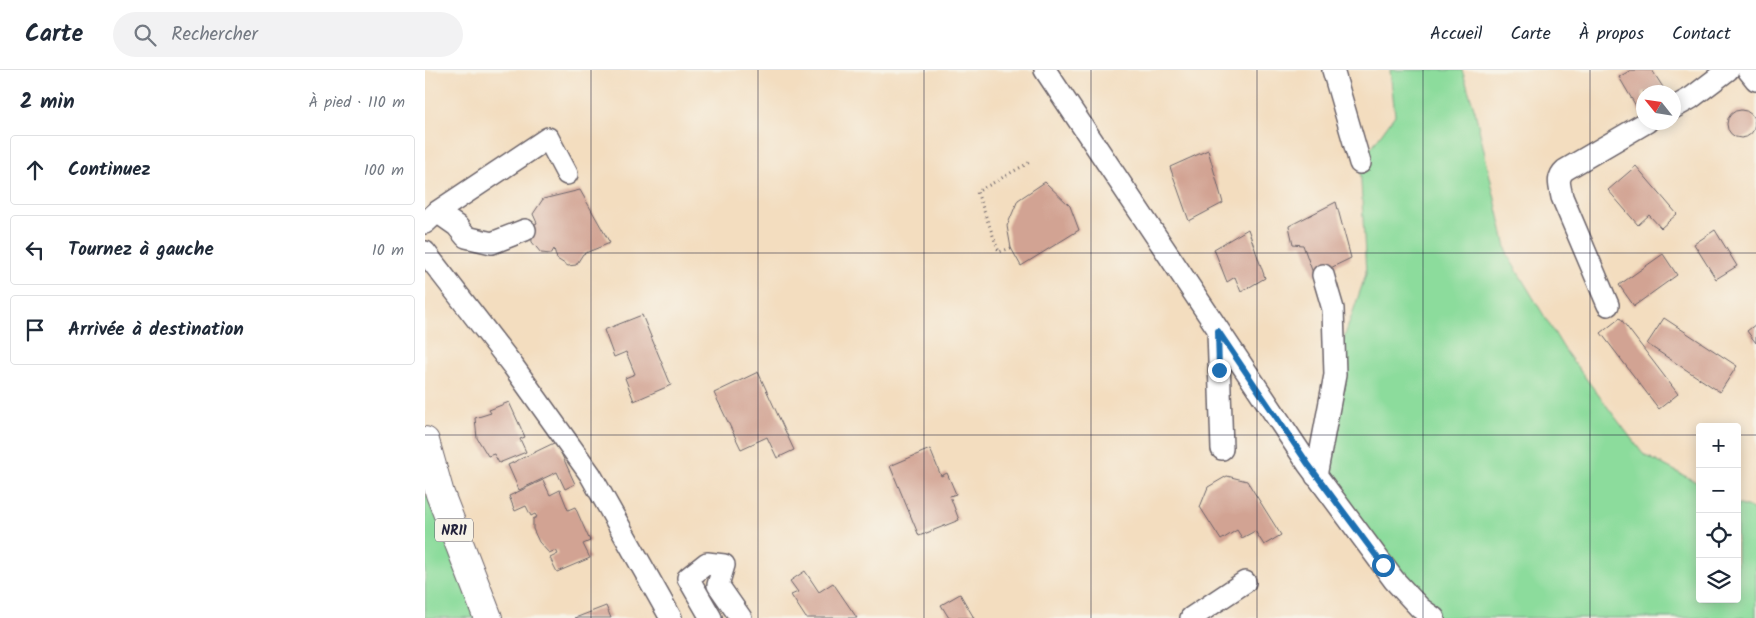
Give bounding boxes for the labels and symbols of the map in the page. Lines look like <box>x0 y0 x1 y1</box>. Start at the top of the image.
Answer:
north arrow <box>1636 85 1681 130</box>
route end <box>1208 359 1231 382</box>
road number: NR11 <box>435 518 473 542</box>
route start <box>1372 554 1395 577</box>

